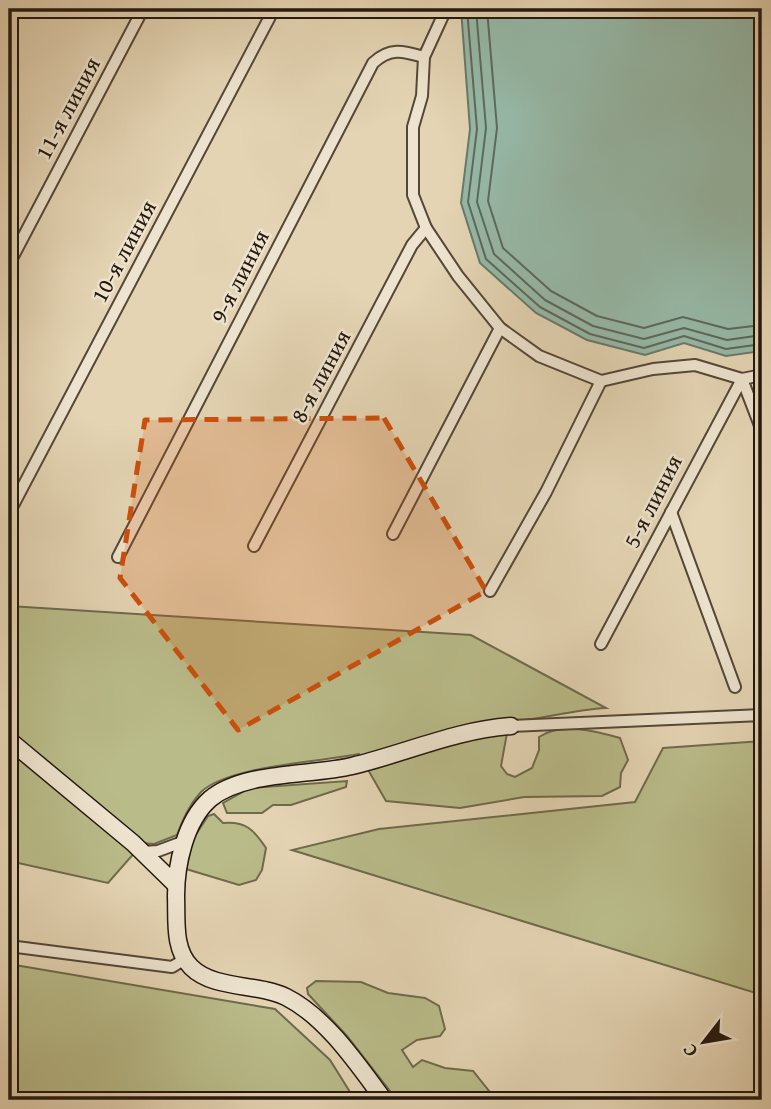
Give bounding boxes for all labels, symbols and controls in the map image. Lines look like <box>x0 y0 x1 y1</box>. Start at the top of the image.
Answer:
street label: 11-я линия <box>26 51 108 165</box>
street label: 10-я линия <box>82 194 164 308</box>
street label: 9-я линия <box>201 223 277 328</box>
street label: 8-я линия <box>282 323 358 428</box>
street label: 5-я линия <box>614 448 690 553</box>
north arrow <box>670 1007 740 1078</box>
text: С <box>675 1039 704 1063</box>

